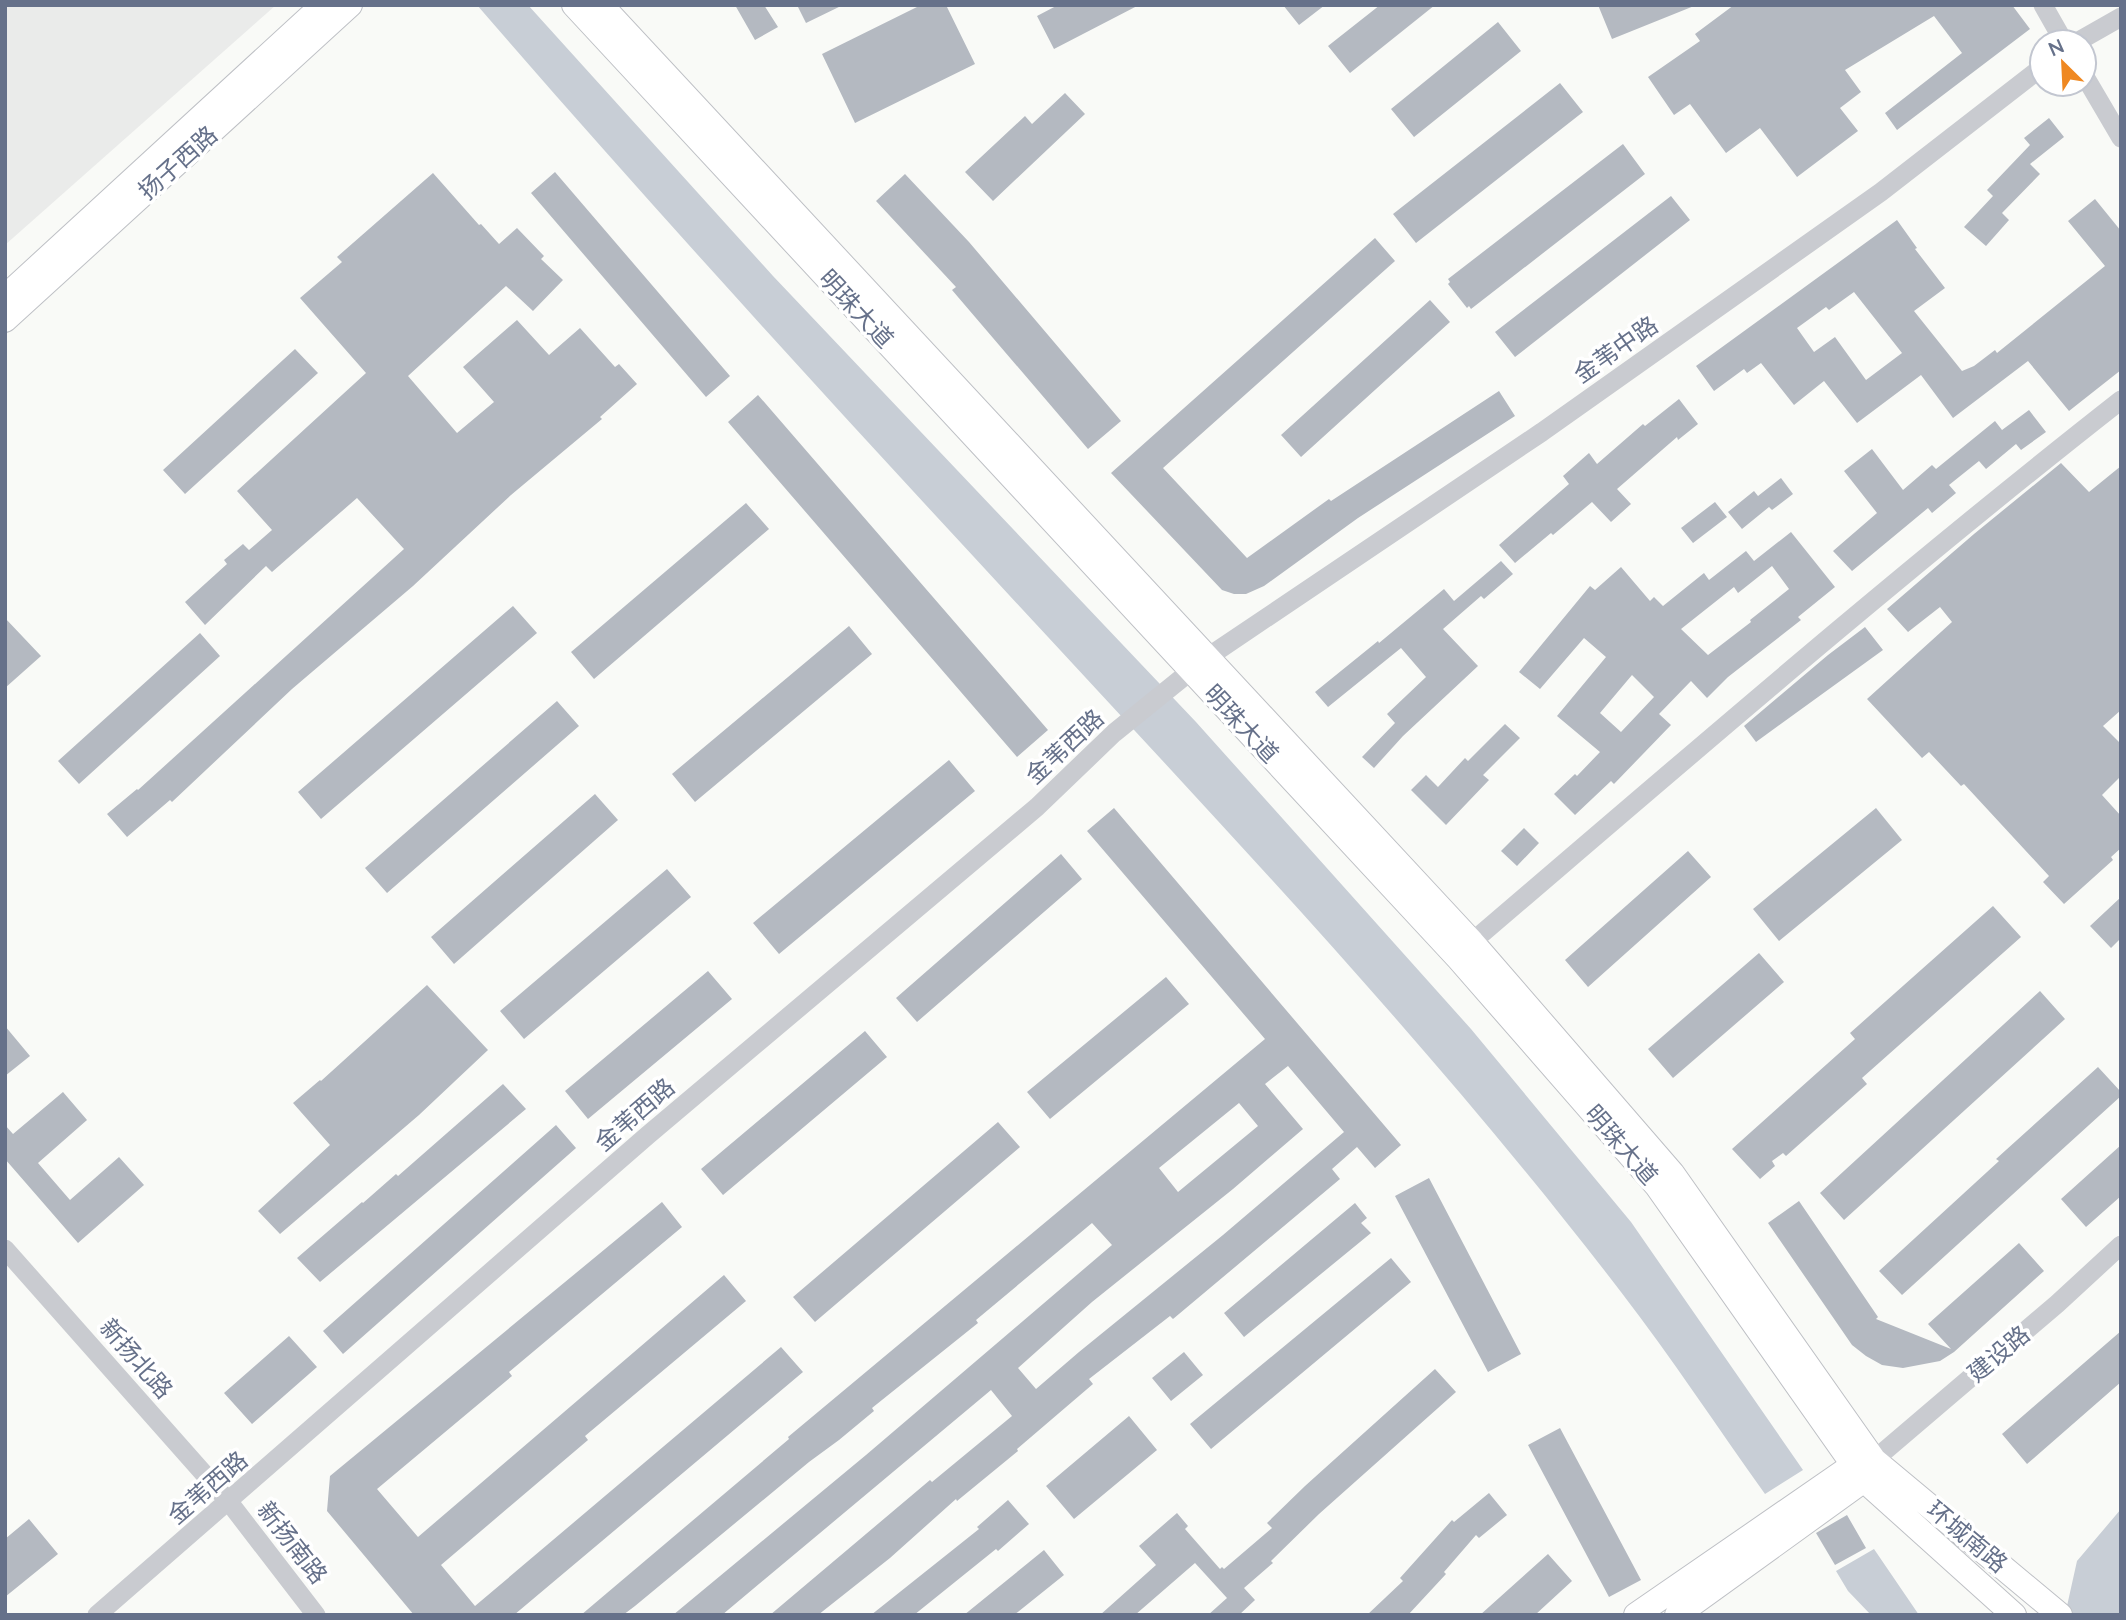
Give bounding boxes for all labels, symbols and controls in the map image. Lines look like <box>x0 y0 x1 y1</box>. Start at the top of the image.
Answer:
north arrow <box>2028 28 2098 98</box>
text: N <box>2045 34 2067 60</box>
street label: 扬子西路 <box>132 119 222 205</box>
street label: 明珠大道 <box>814 263 900 353</box>
street label: 金苇中路 <box>1568 309 1663 388</box>
street label: 明珠大道 <box>1199 678 1285 768</box>
street label: 金苇西路 <box>1019 703 1109 789</box>
street label: 金苇西路 <box>588 1071 680 1156</box>
street label: 明珠大道 <box>1580 1098 1665 1190</box>
street label: 新扬北路 <box>95 1312 180 1404</box>
street label: 建设路 <box>1961 1319 2035 1387</box>
street label: 金苇西路 <box>161 1444 253 1529</box>
street label: 环城南路 <box>1922 1494 2014 1578</box>
street label: 新扬南路 <box>252 1495 334 1589</box>

